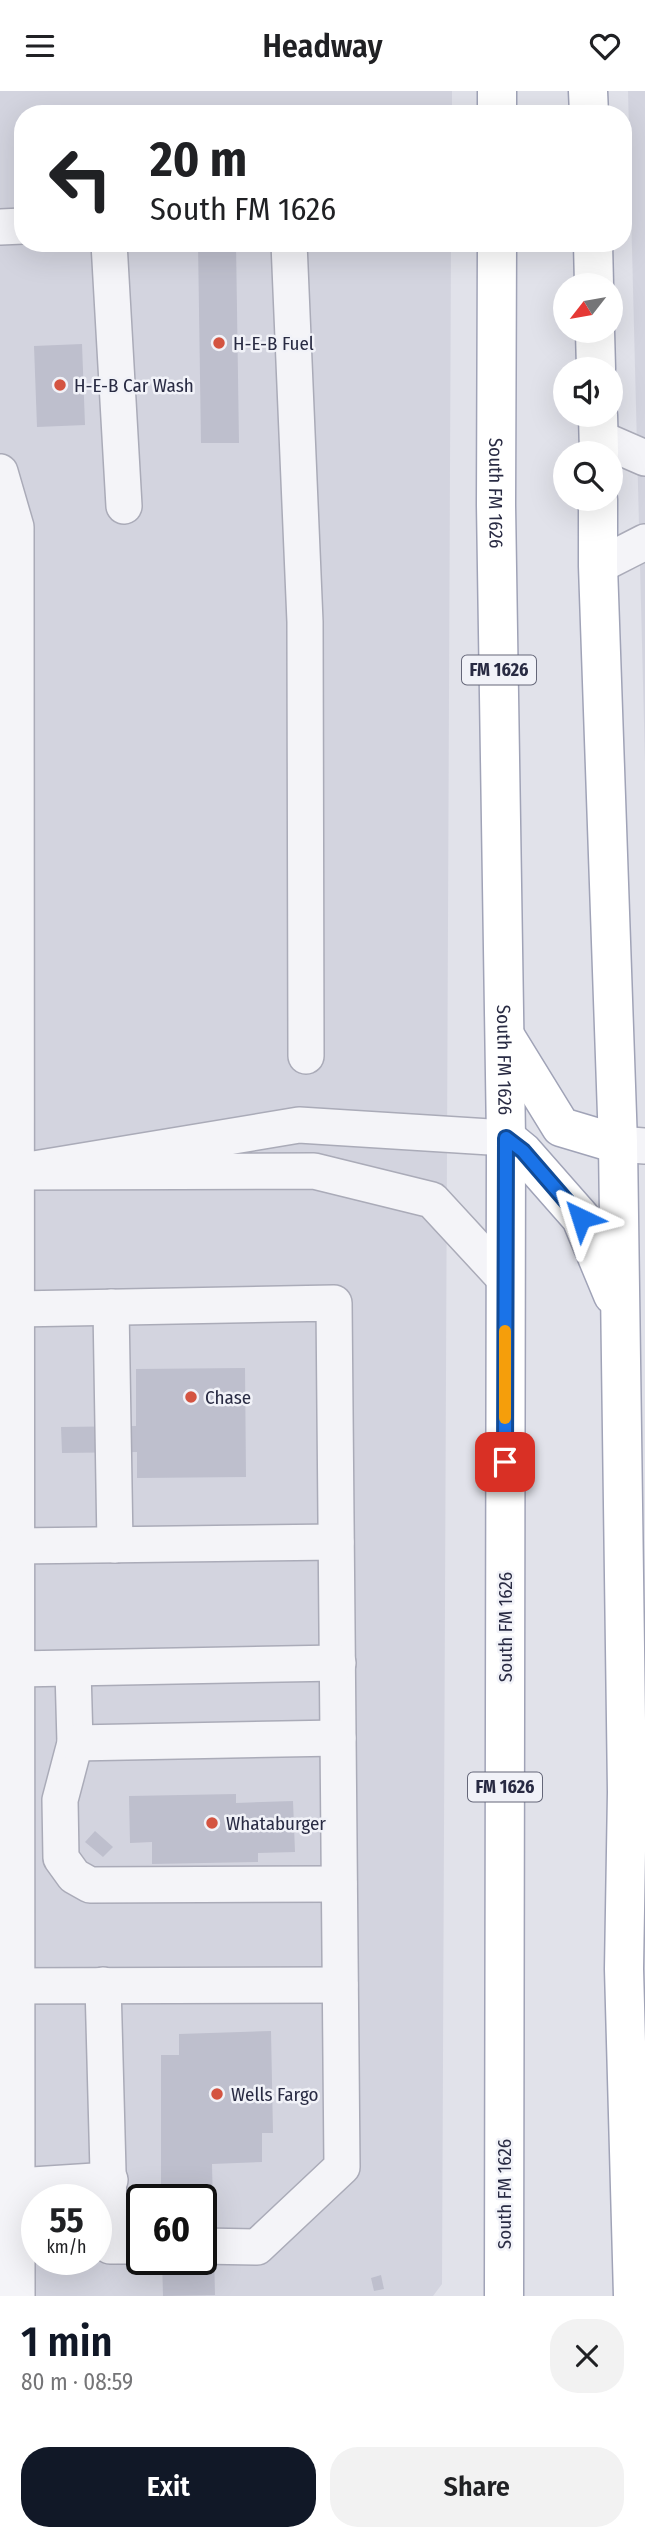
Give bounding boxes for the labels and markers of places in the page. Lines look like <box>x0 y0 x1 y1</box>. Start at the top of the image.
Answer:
place label: H-E-B Fuel <box>233 332 314 355</box>
marker: H-E-B Fuel <box>211 335 227 351</box>
place label: H-E-B Car Wash <box>74 374 194 397</box>
marker: H-E-B Car Wash <box>52 377 68 393</box>
place label: Chase <box>205 1386 251 1409</box>
marker: Chase <box>183 1389 199 1405</box>
pin <box>475 1432 535 1492</box>
place label: Whataburger <box>226 1812 326 1835</box>
marker: Whataburger <box>204 1815 220 1831</box>
place label: Wells Fargo <box>231 2083 319 2106</box>
marker: Wells Fargo <box>209 2086 225 2102</box>

